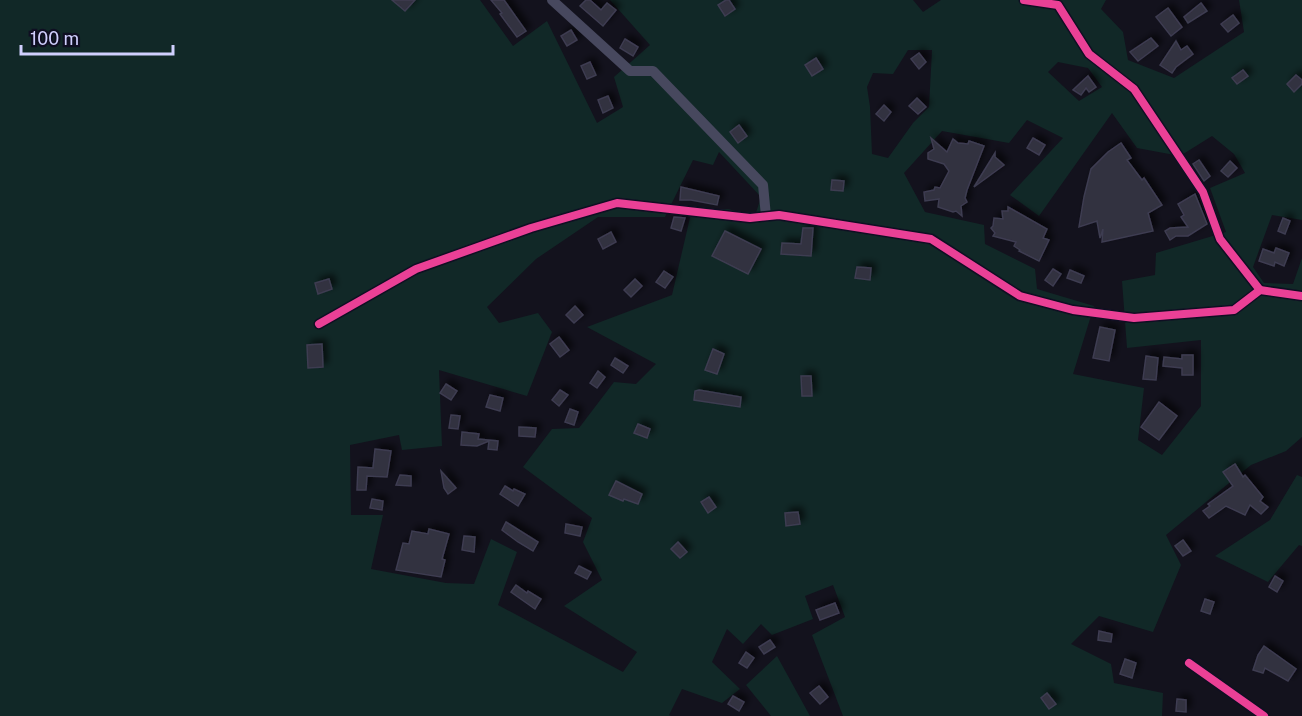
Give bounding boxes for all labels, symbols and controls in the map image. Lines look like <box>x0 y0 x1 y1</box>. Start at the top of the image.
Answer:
scale bar <box>21 18 172 56</box>
text: 100 m <box>30 28 79 49</box>

